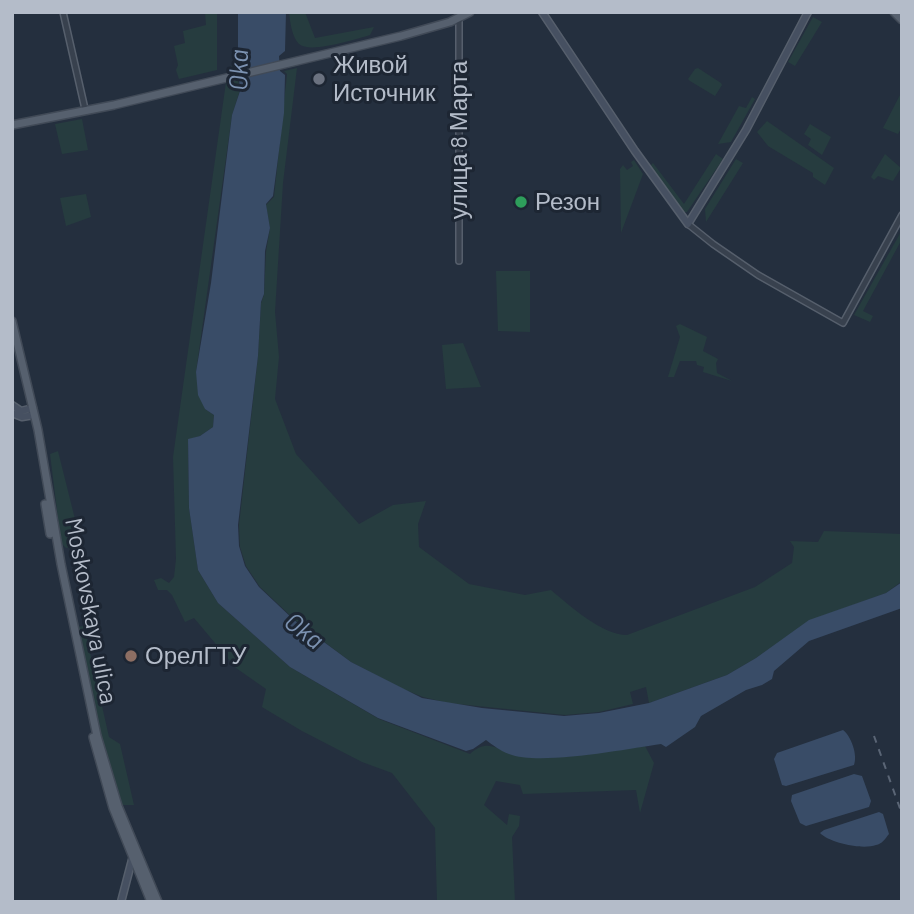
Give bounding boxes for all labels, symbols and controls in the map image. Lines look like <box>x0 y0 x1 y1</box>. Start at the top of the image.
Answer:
water label: Oka <box>223 49 255 91</box>
place label: Живой Источник <box>333 51 435 107</box>
street label: улица 8 Марта <box>445 61 473 219</box>
marker: Живой Источник <box>311 71 327 87</box>
place label: Резон <box>535 188 600 216</box>
marker: Резон <box>513 194 529 210</box>
street label: Moskovskaya ulica <box>59 515 123 707</box>
water label: Oka <box>278 606 330 656</box>
place label: ОрелГТУ <box>145 642 246 670</box>
marker: ОрелГТУ <box>123 648 139 664</box>

